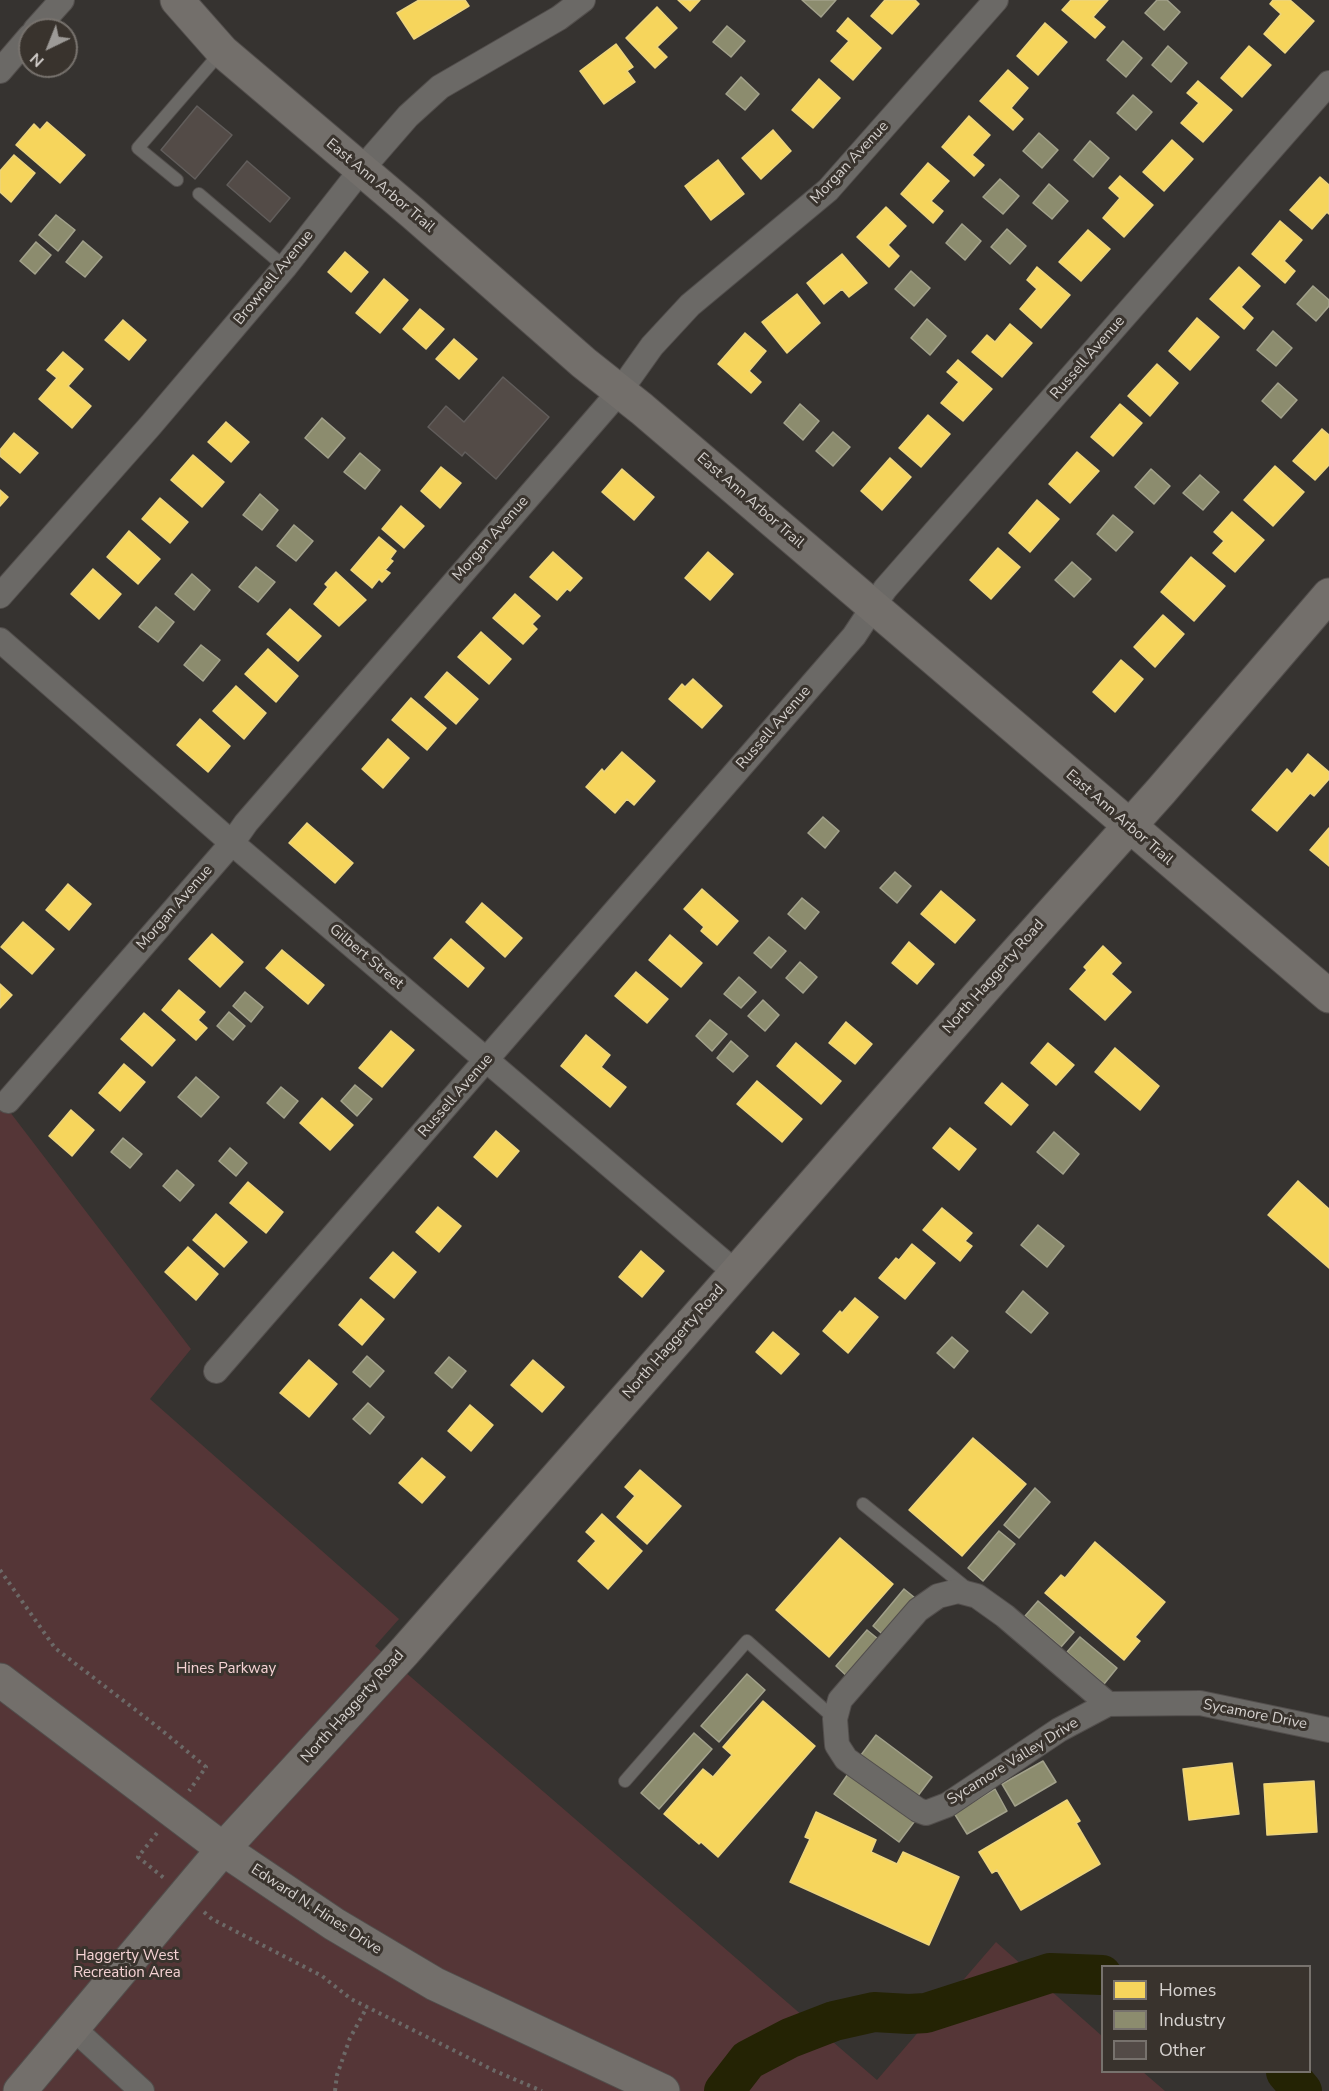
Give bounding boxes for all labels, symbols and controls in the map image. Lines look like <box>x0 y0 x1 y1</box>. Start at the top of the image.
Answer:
north arrow <box>18 18 78 78</box>
text: N <box>25 48 49 72</box>
street label: Morgan Avenue <box>807 118 893 208</box>
street label: East Ann Arbor Trail <box>322 135 438 237</box>
street label: Brownell Avenue <box>230 227 318 329</box>
street label: Russell Avenue <box>1047 313 1129 403</box>
street label: East Ann Arbor Trail <box>693 449 807 553</box>
street label: Morgan Avenue <box>449 493 533 585</box>
street label: Russell Avenue <box>733 683 815 773</box>
street label: East Ann Arbor Trail <box>1062 766 1176 870</box>
street label: Morgan Avenue <box>133 862 217 954</box>
street label: North Haggerty Road <box>940 916 1048 1038</box>
street label: Gilbert Street <box>325 921 407 993</box>
street label: Russell Avenue <box>415 1051 497 1141</box>
street label: North Haggerty Road <box>620 1281 728 1403</box>
street label: North Haggerty Road <box>298 1647 408 1767</box>
park label: Hines Parkway <box>176 1660 276 1678</box>
street label: Sycamore Drive <box>1202 1696 1308 1734</box>
street label: Sycamore Valley Drive <box>944 1714 1082 1810</box>
street label: Edward N. Hines Drive <box>247 1861 385 1959</box>
park label: Haggerty West Recreation Area <box>73 1947 181 1982</box>
legend <box>1101 1965 1311 2073</box>
text: Homes <box>1159 1978 1216 2002</box>
text: Industry <box>1159 2008 1226 2032</box>
text: Other <box>1159 2038 1205 2062</box>

